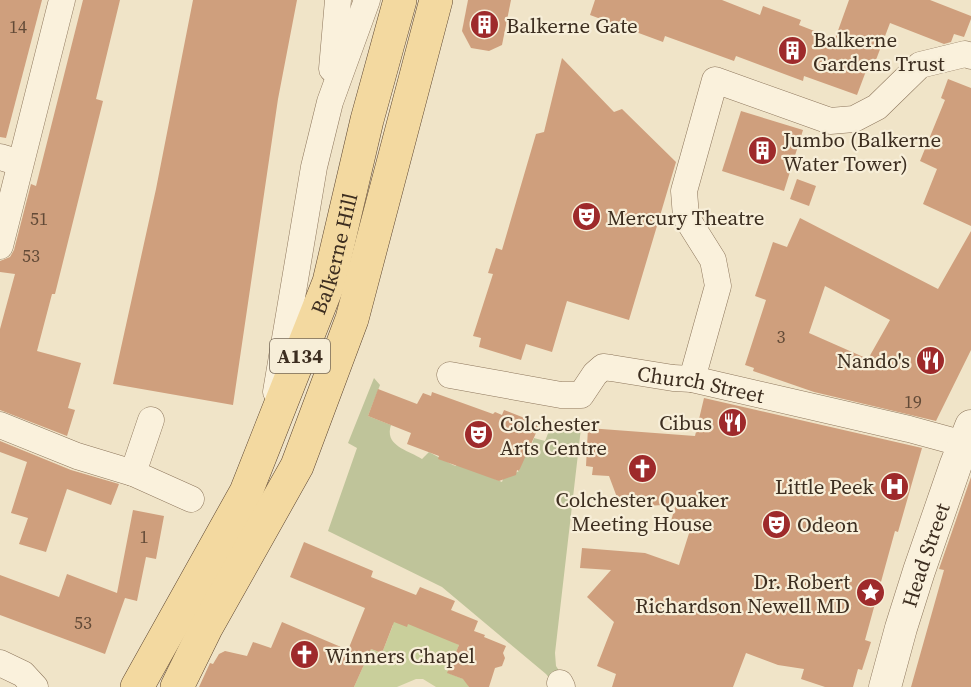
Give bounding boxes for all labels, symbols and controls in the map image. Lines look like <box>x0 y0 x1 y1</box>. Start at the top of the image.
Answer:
building icon: Balkerne Gate <box>469 9 501 41</box>
place label: Balkerne Gate <box>506 11 638 40</box>
house number: 14 <box>9 14 27 39</box>
place label: Balkerne Gardens Trust <box>813 25 945 78</box>
building icon: Balkerne Gardens Trust <box>776 35 808 67</box>
place label: Jumbo (Balkerne Water Tower) <box>782 125 941 178</box>
building icon: Jumbo (Balkerne Water Tower) <box>746 135 778 167</box>
street label: Balkerne Hill <box>303 190 364 318</box>
theatre icon: Mercury Theatre <box>570 201 602 233</box>
place label: Mercury Theatre <box>607 203 764 232</box>
house number: 51 <box>30 206 48 231</box>
house number: 53 <box>22 243 40 268</box>
house number: 3 <box>777 324 786 349</box>
road number: A134 <box>270 339 330 373</box>
restaurant icon: Nando's <box>915 344 947 376</box>
place label: Nando's <box>837 346 910 375</box>
street label: Church Street <box>635 358 767 410</box>
house number: 19 <box>904 389 922 414</box>
restaurant icon: Cibus <box>717 406 749 438</box>
place label: Cibus <box>659 408 712 437</box>
place label: Colchester Arts Centre <box>500 409 607 462</box>
theatre icon: Colchester Arts Centre <box>463 419 495 451</box>
church icon: Colchester Quaker Meeting House <box>626 452 658 484</box>
hospital icon: Little Peek <box>879 470 911 502</box>
place label: Little Peek <box>775 472 875 501</box>
place label: Colchester Quaker Meeting House <box>555 485 729 538</box>
street label: Head Street <box>894 499 956 611</box>
theatre icon: Odeon <box>760 508 792 540</box>
place label: Odeon <box>797 510 859 539</box>
house number: 1 <box>140 524 149 549</box>
place label: Dr. Robert Richardson Newell MD <box>635 567 850 620</box>
place icon: Dr. Robert Richardson Newell MD <box>855 577 887 609</box>
house number: 53 <box>74 610 92 635</box>
church icon: Winners Chapel <box>288 639 320 671</box>
place label: Winners Chapel <box>325 641 475 670</box>

